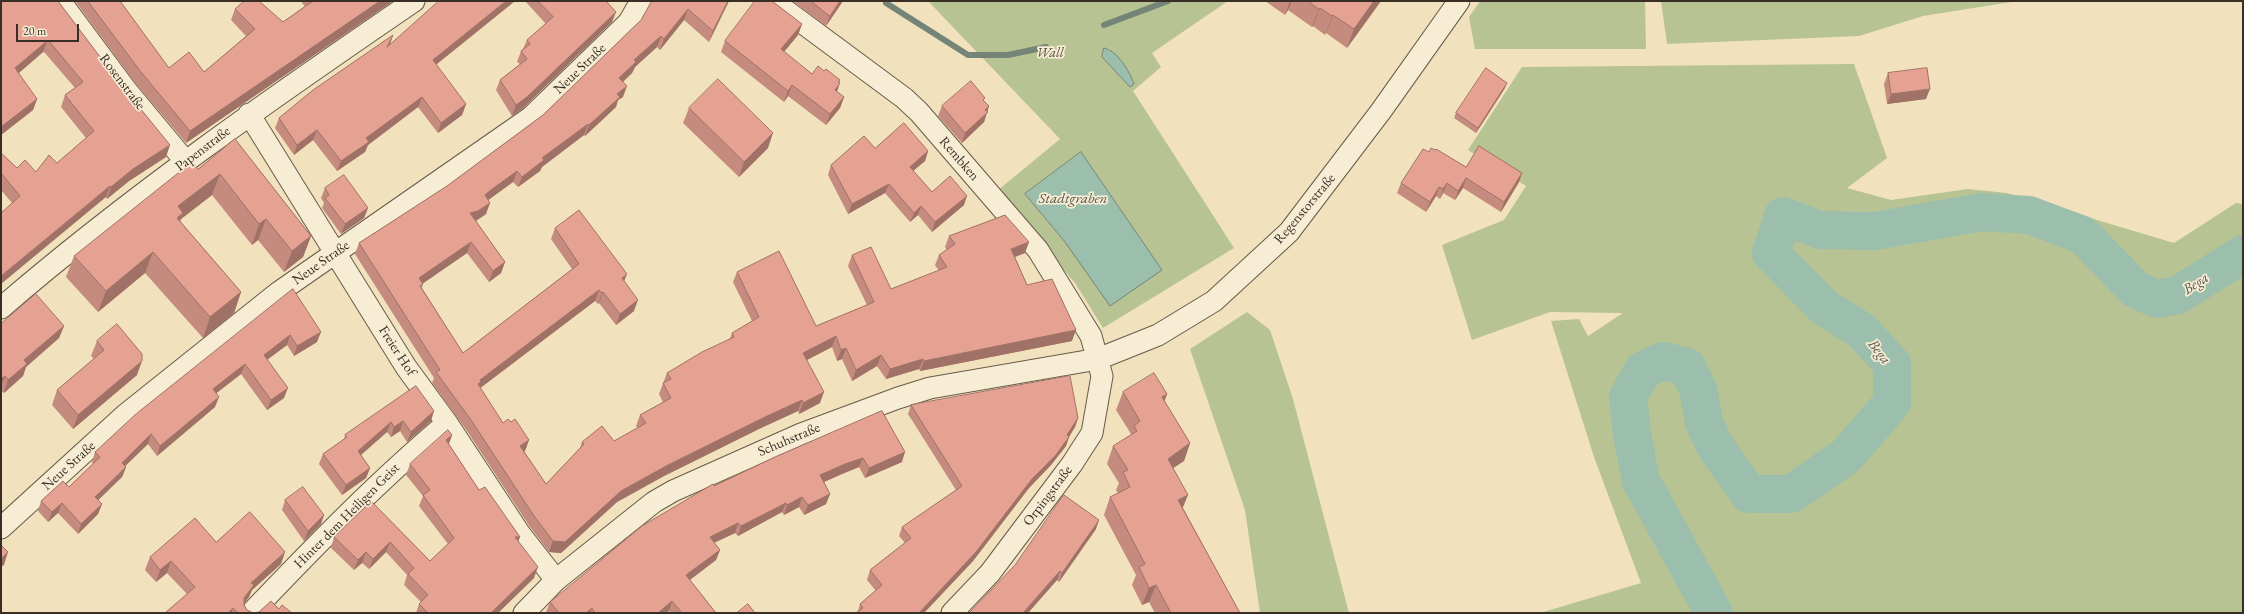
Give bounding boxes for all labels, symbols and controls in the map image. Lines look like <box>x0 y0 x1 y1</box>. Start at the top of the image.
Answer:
scale bar <box>18 16 81 42</box>
text: 20 m <box>23 23 46 39</box>
street label: Neue Straße <box>550 40 610 98</box>
park label: Wall <box>1036 45 1064 61</box>
street label: Rosenstraße <box>95 51 149 113</box>
street label: Papenstraße <box>172 123 234 175</box>
street label: Rembken <box>935 134 983 184</box>
street label: Regenstorstraße <box>1271 170 1339 248</box>
water label: Stadtgraben <box>1039 190 1107 208</box>
street label: Neue Straße <box>289 237 353 289</box>
water label: Bega <box>2180 269 2212 299</box>
street label: Freier Hof <box>375 323 419 379</box>
water label: Bega <box>1864 336 1894 368</box>
street label: Schuhstraße <box>755 419 823 461</box>
street label: Neue Straße <box>39 438 99 494</box>
street label: Hinter dem Heiligen Geist <box>291 460 403 572</box>
street label: Orpingstraße <box>1020 463 1076 529</box>

